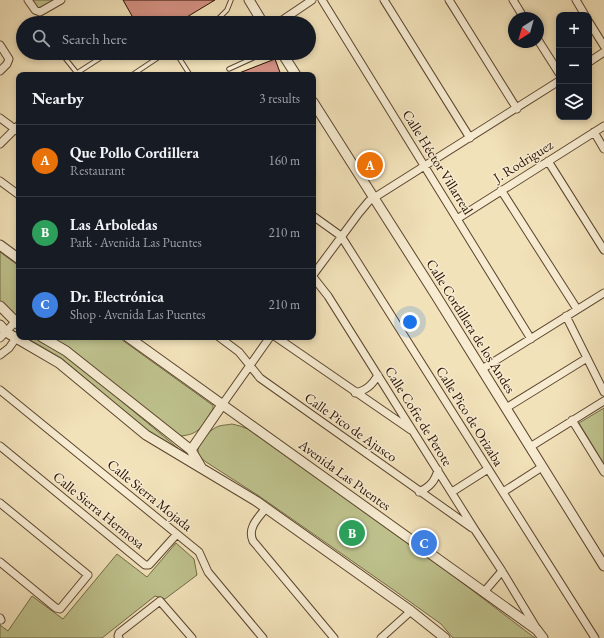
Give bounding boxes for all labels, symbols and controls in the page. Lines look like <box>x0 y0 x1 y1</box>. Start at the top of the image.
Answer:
north arrow <box>508 12 544 48</box>
map controls <box>556 12 592 120</box>
button: + <box>556 12 592 48</box>
search box <box>16 16 316 60</box>
icon: search <box>30 27 52 49</box>
text: Search here <box>62 29 127 48</box>
button: − <box>556 48 592 84</box>
button: layers <box>556 84 592 120</box>
text: Nearby <box>32 87 84 109</box>
text: 3 results <box>259 90 300 107</box>
street label: Calle Héctor Villarreal <box>398 106 478 218</box>
street label: J. Rodriguez <box>489 135 557 187</box>
text: Que Pollo Cordillera <box>70 143 199 162</box>
pin: A <box>357 150 383 180</box>
text: A <box>40 152 50 169</box>
text: 160 m <box>269 152 300 169</box>
text: Restaurant <box>70 162 125 179</box>
text: Las Arboledas <box>70 215 157 234</box>
text: B <box>41 224 49 241</box>
text: 210 m <box>269 224 300 241</box>
text: Park · Avenida Las Puentes <box>70 234 202 251</box>
street label: Calle Cordillera de los Andes <box>422 256 520 397</box>
text: Dr. Electrónica <box>70 287 164 306</box>
text: C <box>40 296 50 313</box>
text: 210 m <box>269 296 300 313</box>
text: Shop · Avenida Las Puentes <box>70 306 206 323</box>
your location <box>400 312 420 332</box>
street label: Calle Cofre de Perote <box>381 363 457 470</box>
street label: Calle Pico de Orizaba <box>432 363 508 470</box>
street label: Calle Pico de Ajusco <box>301 388 401 466</box>
street label: Avenida Las Puentes <box>295 435 395 515</box>
street label: Calle Sierra Mojada <box>104 455 197 535</box>
street label: Calle Sierra Hermosa <box>49 467 149 553</box>
pin: B <box>339 518 365 548</box>
pin: C <box>411 528 437 558</box>

